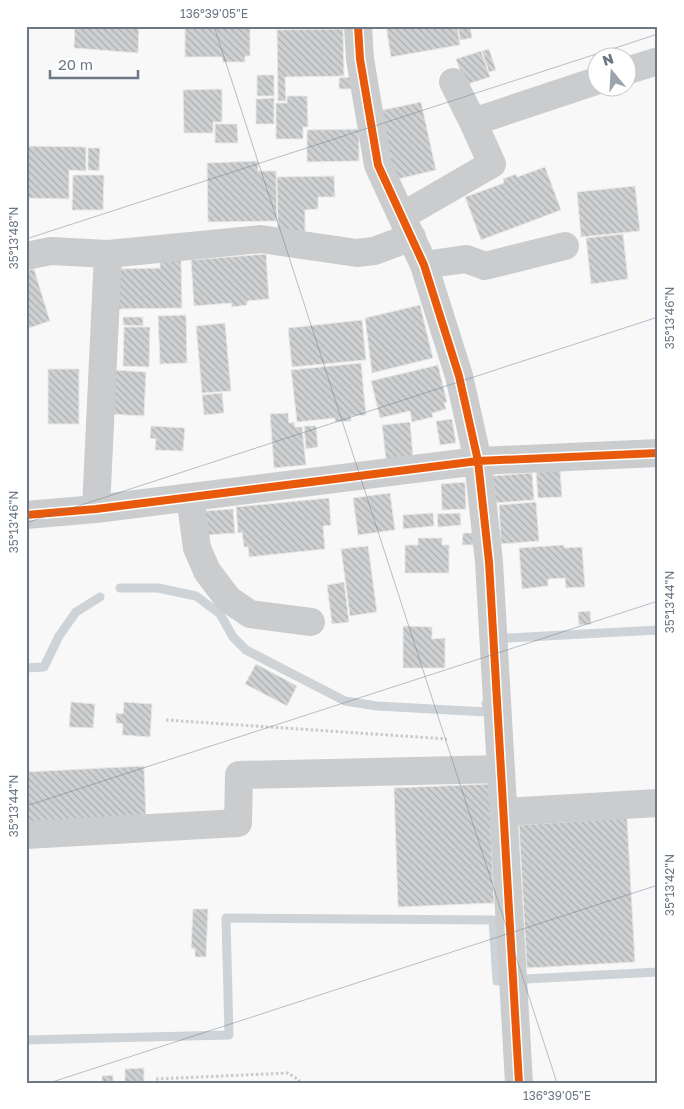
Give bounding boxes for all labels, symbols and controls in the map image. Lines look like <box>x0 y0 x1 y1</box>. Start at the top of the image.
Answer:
text: 136°39'05"E <box>180 6 248 21</box>
scale bar <box>50 48 138 80</box>
north arrow <box>586 48 636 98</box>
text: N <box>600 49 616 69</box>
text: 20 m <box>58 55 93 73</box>
text: 35°13'48"N <box>6 207 21 269</box>
text: 35°13'46"N <box>662 287 677 349</box>
text: 35°13'46"N <box>6 491 21 553</box>
text: 35°13'44"N <box>662 571 677 633</box>
text: 35°13'44"N <box>6 775 21 837</box>
text: 35°13'42"N <box>662 854 677 916</box>
text: 136°39'05"E <box>523 1088 591 1103</box>

